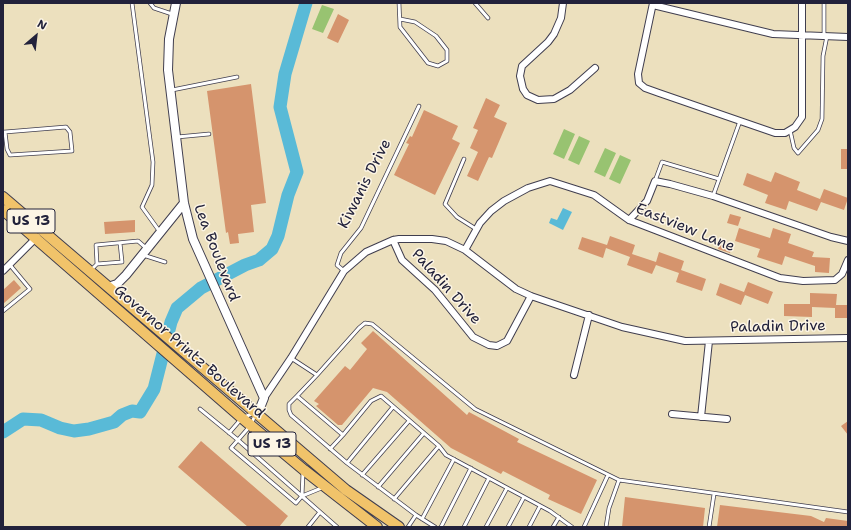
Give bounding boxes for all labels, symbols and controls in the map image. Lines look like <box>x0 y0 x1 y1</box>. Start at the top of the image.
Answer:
north arrow <box>16 16 56 56</box>
text: N <box>34 16 49 34</box>
street label: Kiwanis Drive <box>335 136 395 232</box>
street label: Eastview Lane <box>633 200 737 256</box>
street label: Lea Boulevard <box>189 202 243 304</box>
road number: US 13 <box>7 209 55 233</box>
street label: Paladin Drive <box>407 246 485 328</box>
street label: Governor Printz Boulevard <box>110 282 268 422</box>
street label: Paladin Drive <box>730 317 826 337</box>
road number: US 13 <box>248 432 296 456</box>

